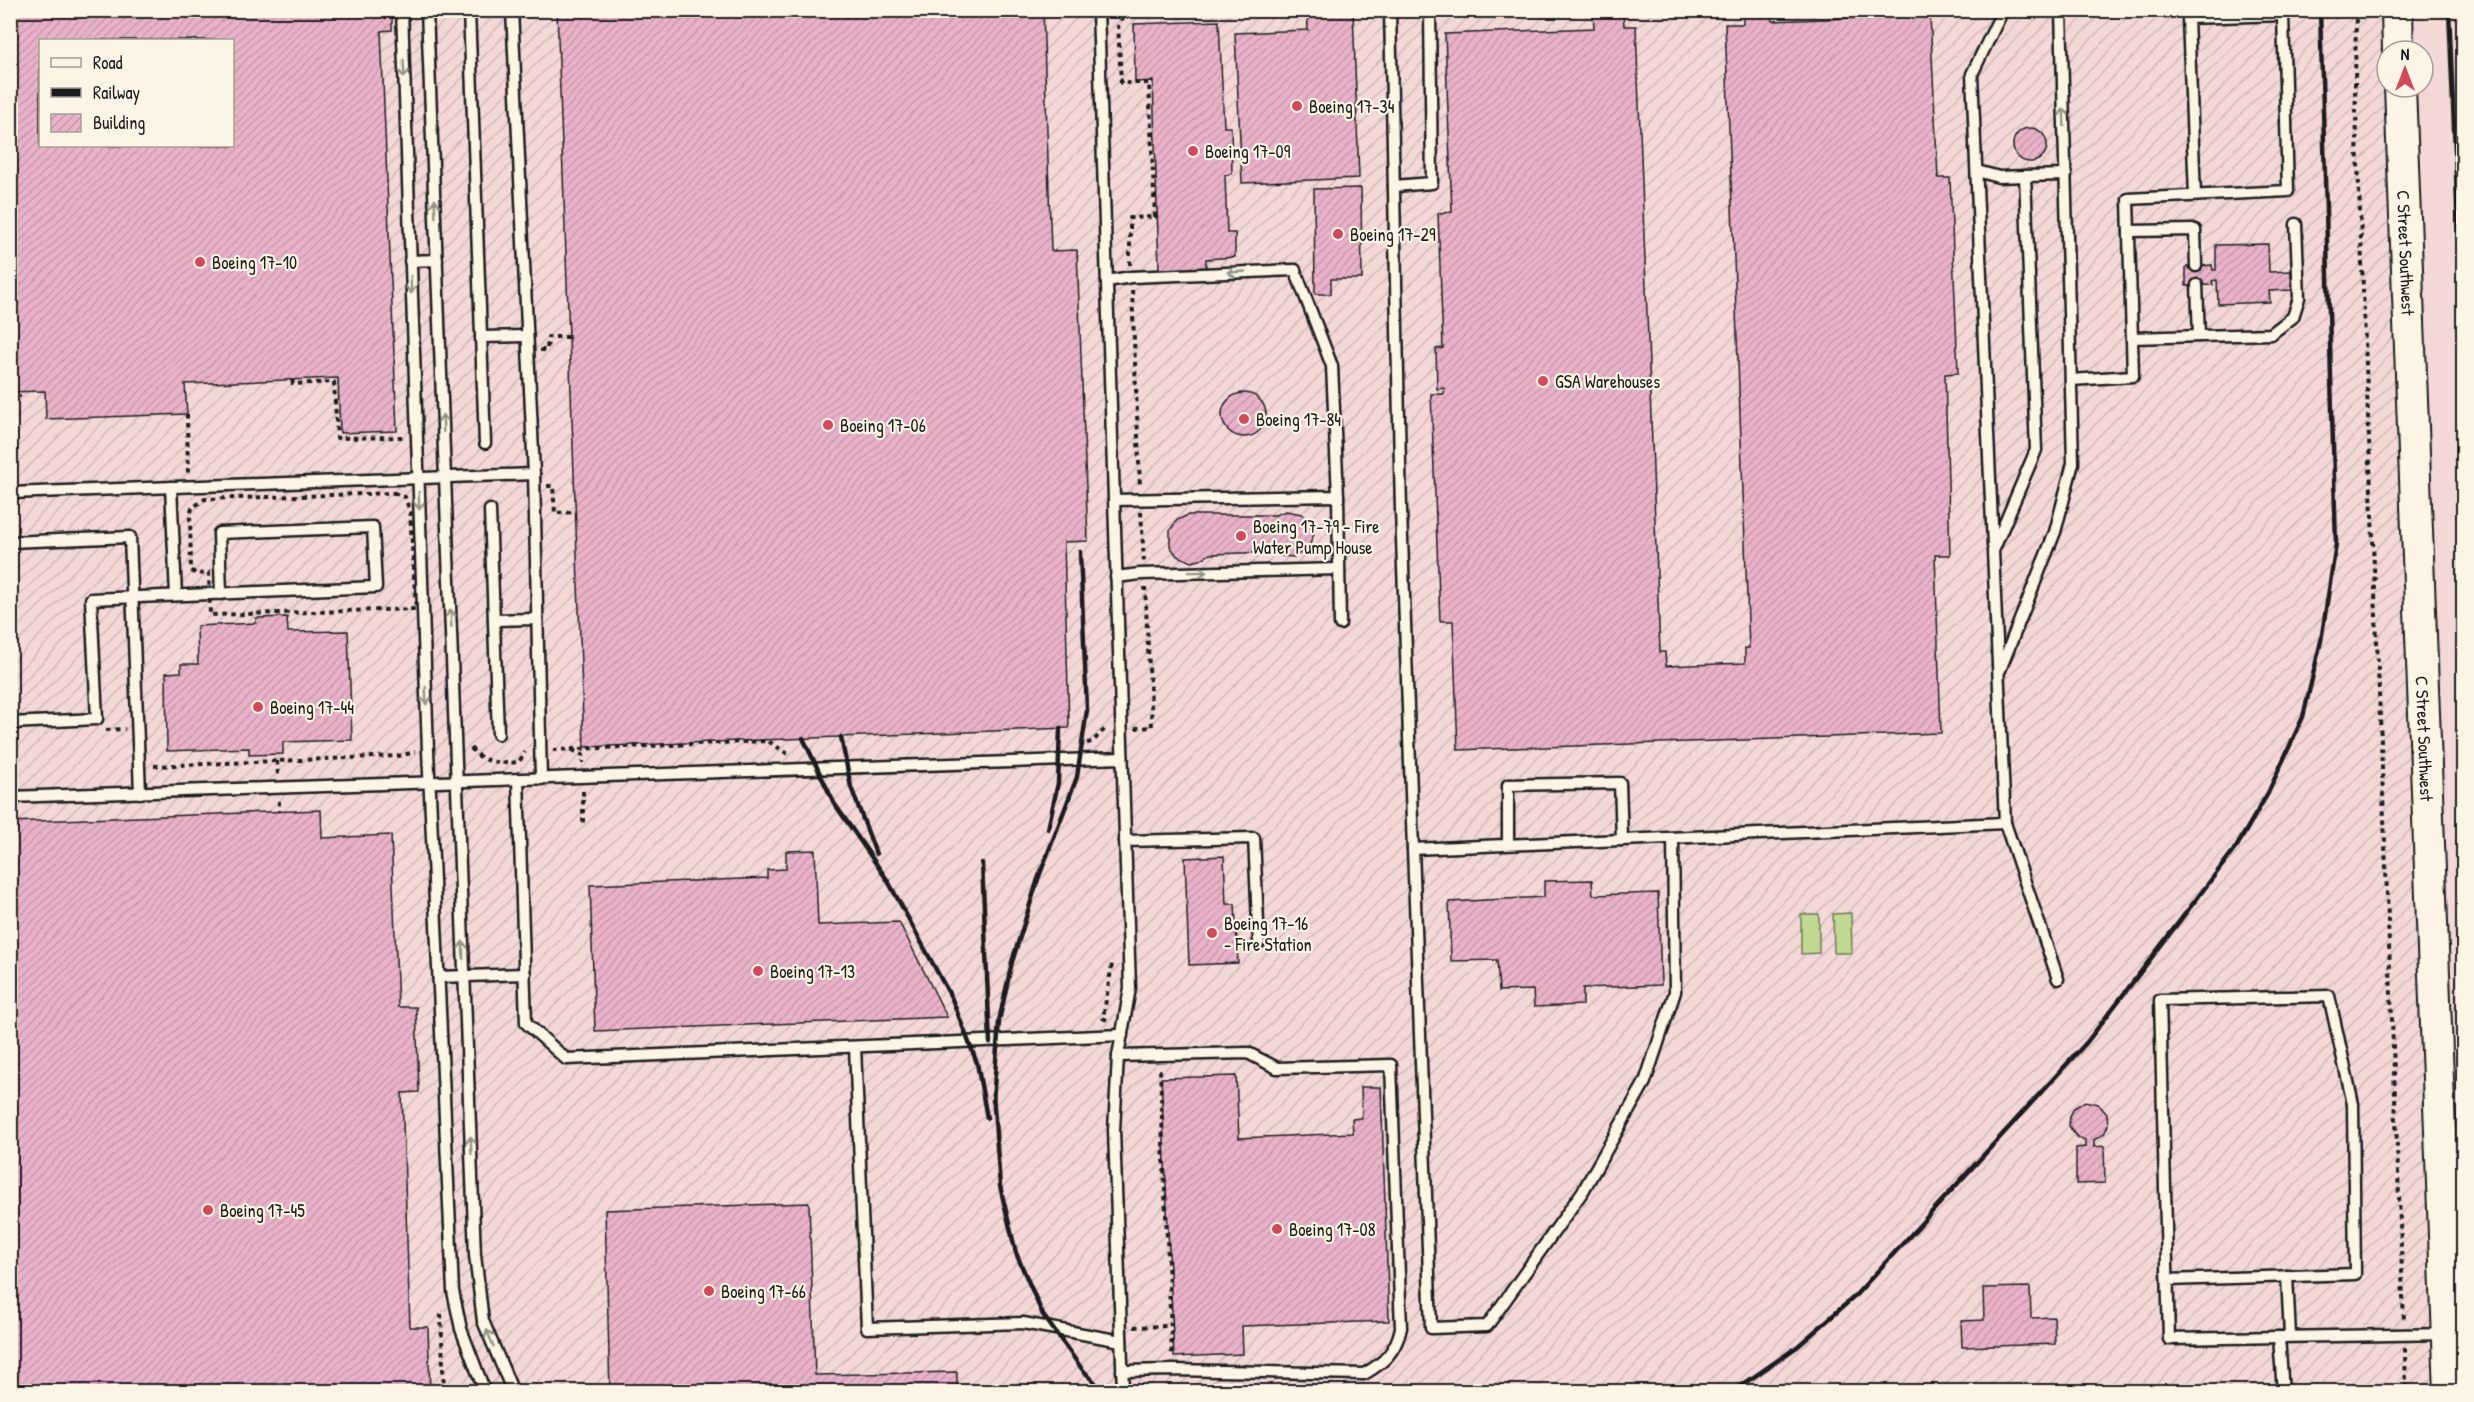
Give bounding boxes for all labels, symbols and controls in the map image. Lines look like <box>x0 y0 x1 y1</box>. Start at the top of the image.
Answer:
legend <box>39 39 234 147</box>
north arrow <box>2375 39 2435 99</box>
text: N <box>2401 43 2410 65</box>
text: Road <box>93 50 123 75</box>
one-way arrow <box>398 58 409 78</box>
text: Railway <box>93 80 140 105</box>
place label: Boeing 17-34 <box>1309 94 1395 119</box>
marker: Boeing 17-34 <box>1290 99 1304 113</box>
one-way arrow <box>2059 107 2070 127</box>
text: Building <box>93 110 145 135</box>
place label: Boeing 17-09 <box>1205 139 1291 164</box>
marker: Boeing 17-09 <box>1186 144 1200 158</box>
street label: C Street Southwest <box>2391 190 2421 317</box>
one-way arrow <box>429 198 440 218</box>
place label: Boeing 17-29 <box>1350 222 1436 247</box>
marker: Boeing 17-29 <box>1331 227 1345 241</box>
place label: Boeing 17-10 <box>212 250 297 275</box>
marker: Boeing 17-10 <box>193 255 207 269</box>
one-way arrow <box>1227 267 1247 278</box>
one-way arrow <box>406 274 417 294</box>
place label: GSA Warehouses <box>1555 369 1660 394</box>
marker: GSA Warehouses <box>1536 374 1550 388</box>
place label: Boeing 17-84 <box>1256 407 1341 432</box>
marker: Boeing 17-84 <box>1237 412 1251 426</box>
place label: Boeing 17-06 <box>840 413 926 438</box>
one-way arrow <box>438 414 449 434</box>
marker: Boeing 17-06 <box>821 418 835 432</box>
one-way arrow <box>414 490 425 510</box>
place label: Boeing 17-79 - Fire Water Pump House <box>1253 514 1380 560</box>
marker: Boeing 17-79 - Fire Water Pump House <box>1234 529 1248 543</box>
one-way arrow <box>1188 567 1208 578</box>
one-way arrow <box>445 609 456 629</box>
street label: C Street Southwest <box>2410 675 2440 802</box>
one-way arrow <box>421 685 432 705</box>
place label: Boeing 17-44 <box>270 695 354 720</box>
marker: Boeing 17-44 <box>251 700 265 714</box>
place label: Boeing 17-16 - Fire Station <box>1224 911 1312 957</box>
marker: Boeing 17-16 - Fire Station <box>1205 926 1219 940</box>
one-way arrow <box>458 940 469 960</box>
place label: Boeing 17-13 <box>770 959 855 984</box>
marker: Boeing 17-13 <box>751 964 765 978</box>
one-way arrow <box>465 1135 476 1155</box>
place label: Boeing 17-45 <box>220 1198 305 1223</box>
marker: Boeing 17-45 <box>201 1203 215 1217</box>
place label: Boeing 17-08 <box>1289 1217 1376 1242</box>
marker: Boeing 17-08 <box>1270 1222 1284 1236</box>
place label: Boeing 17-66 <box>721 1279 806 1304</box>
marker: Boeing 17-66 <box>702 1284 716 1298</box>
one-way arrow <box>484 1329 495 1347</box>

